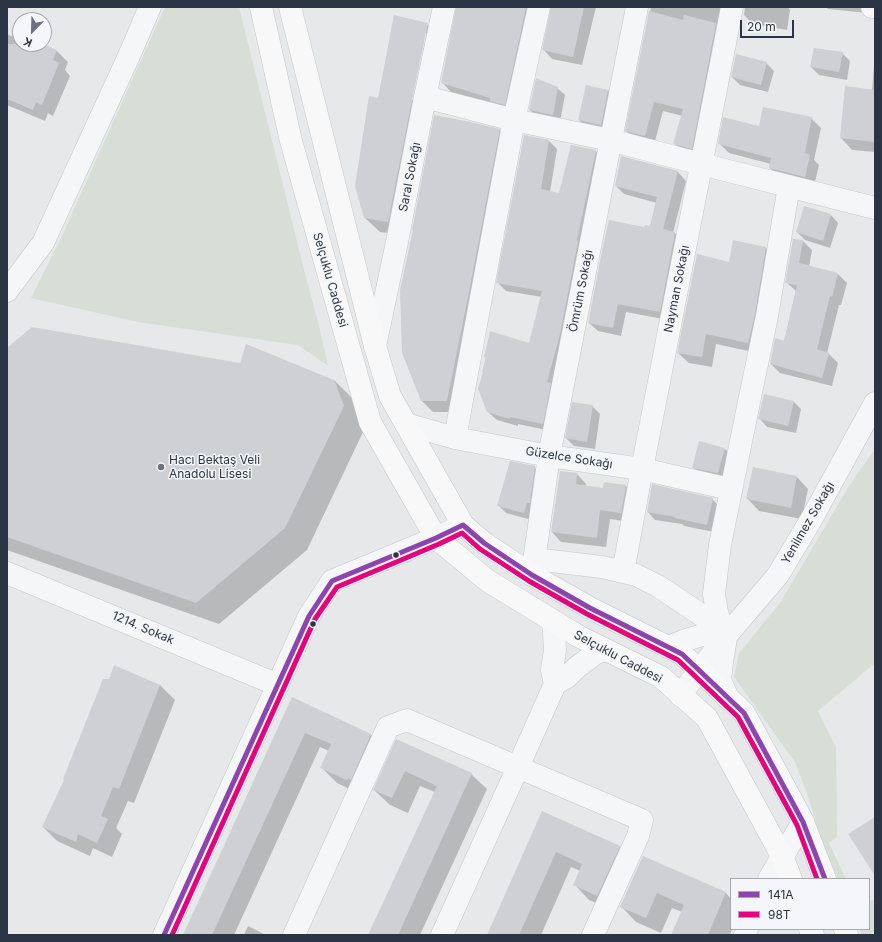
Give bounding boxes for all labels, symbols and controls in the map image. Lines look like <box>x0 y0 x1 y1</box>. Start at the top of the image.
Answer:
north arrow <box>12 12 52 52</box>
scale bar <box>742 12 796 38</box>
text: 20 m <box>747 19 776 34</box>
text: K <box>21 34 34 50</box>
street label: Saral Sokağı <box>396 141 424 213</box>
street label: Selçuklu Caddesi <box>310 231 350 329</box>
street label: Nayman Sokağı <box>661 244 693 334</box>
street label: Ömrüm Sokağı <box>566 249 596 333</box>
street label: Güzelce Sokağı <box>524 444 614 472</box>
place label: Hacı Bektaş Veli Anadolu Lisesi <box>169 453 260 481</box>
marker: Hacı Bektaş Veli Anadolu Lisesi <box>156 462 166 472</box>
street label: Yenilmez Sokağı <box>779 479 837 567</box>
unlabelled marker <box>391 550 401 560</box>
street label: 1214. Sokak <box>110 608 176 648</box>
unlabelled marker <box>308 619 318 629</box>
street label: Selçuklu Caddesi <box>571 628 665 686</box>
legend <box>730 878 870 930</box>
text: 141A <box>768 887 794 902</box>
text: 98T <box>768 907 791 922</box>

